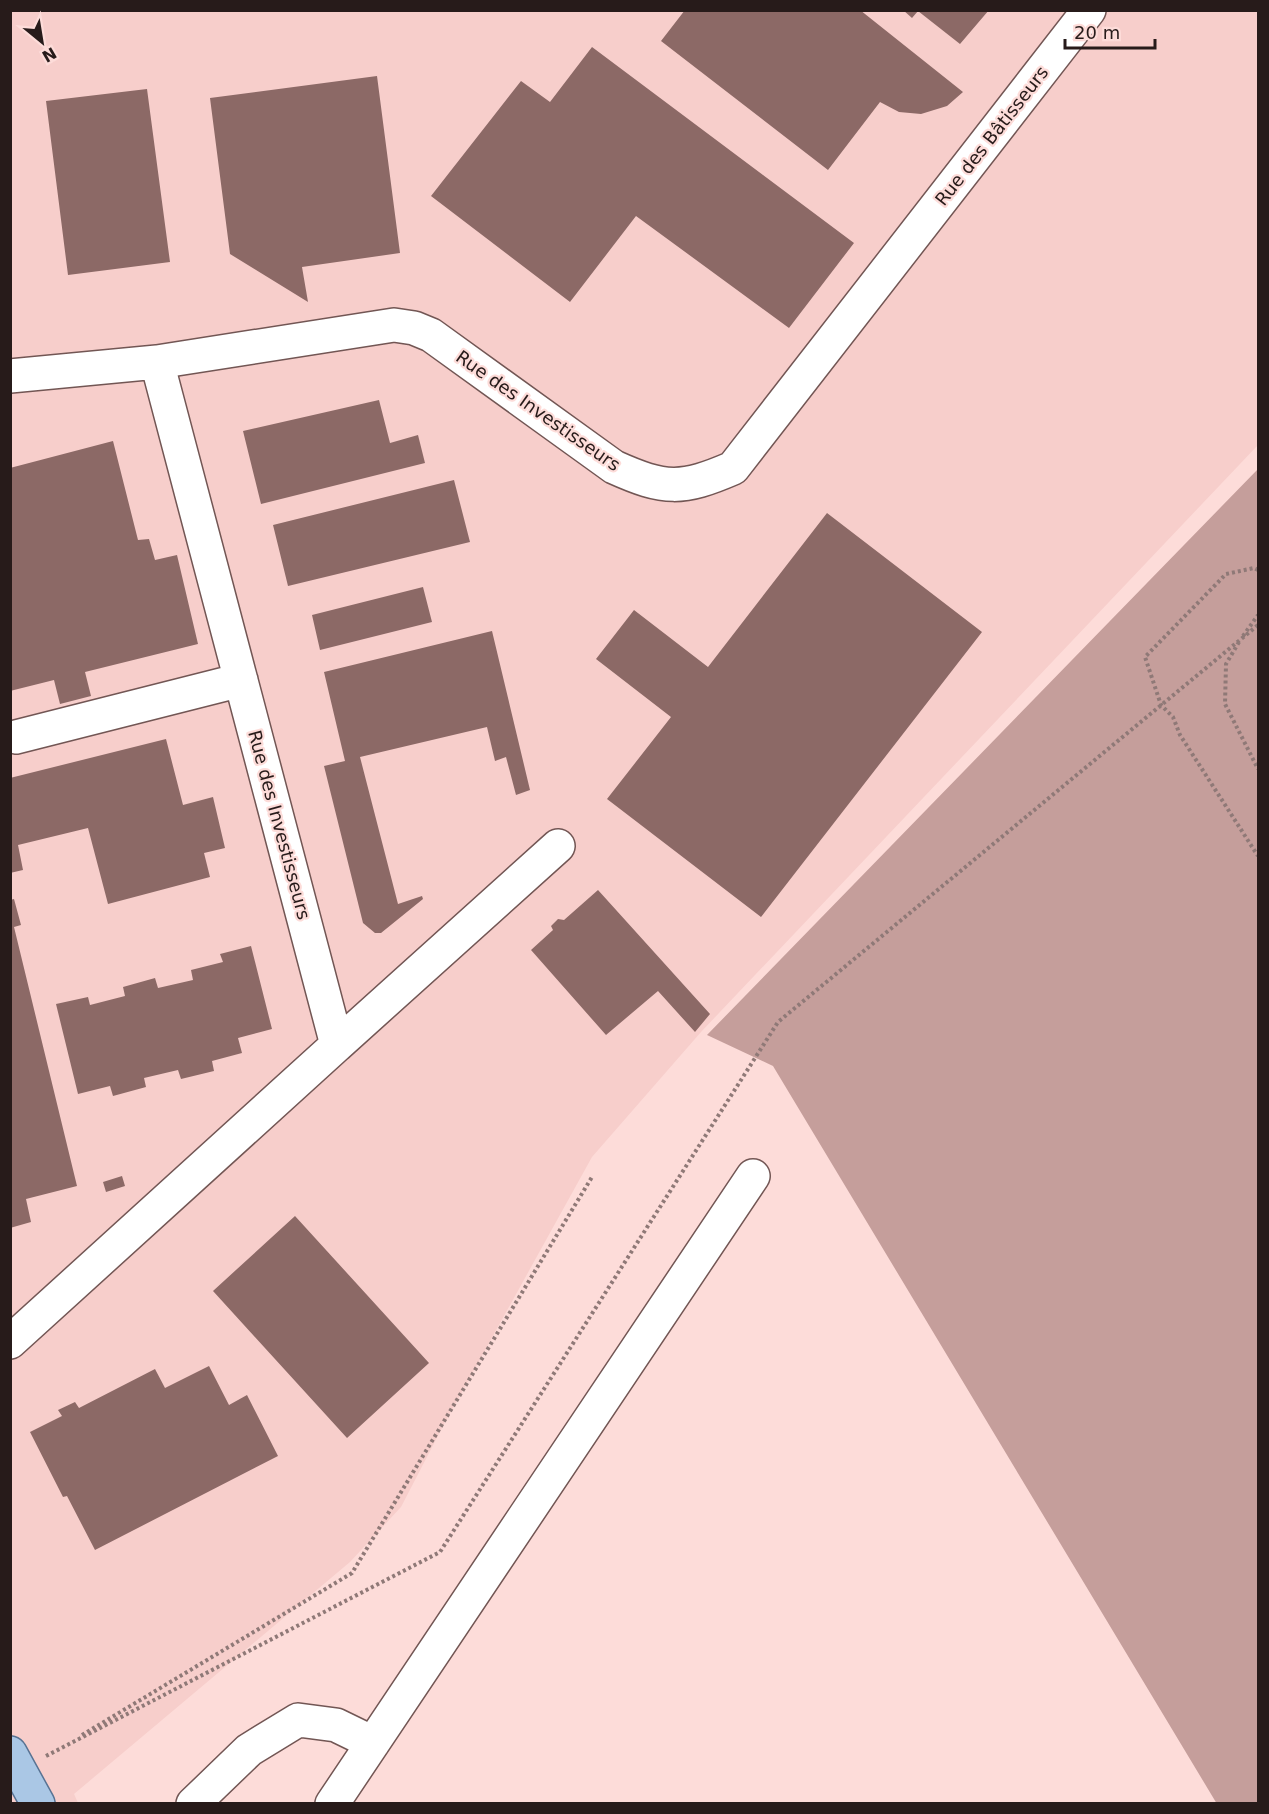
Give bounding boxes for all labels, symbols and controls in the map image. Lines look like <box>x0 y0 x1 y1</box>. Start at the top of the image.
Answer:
north arrow <box>12 12 72 72</box>
scale bar <box>1065 12 1155 50</box>
text: 20 m <box>1074 22 1120 43</box>
text: N <box>39 43 60 66</box>
street label: Rue des Bâtisseurs <box>931 62 1053 210</box>
street label: Rue des Investisseurs <box>452 346 624 475</box>
street label: Rue des Investisseurs <box>244 728 315 922</box>

